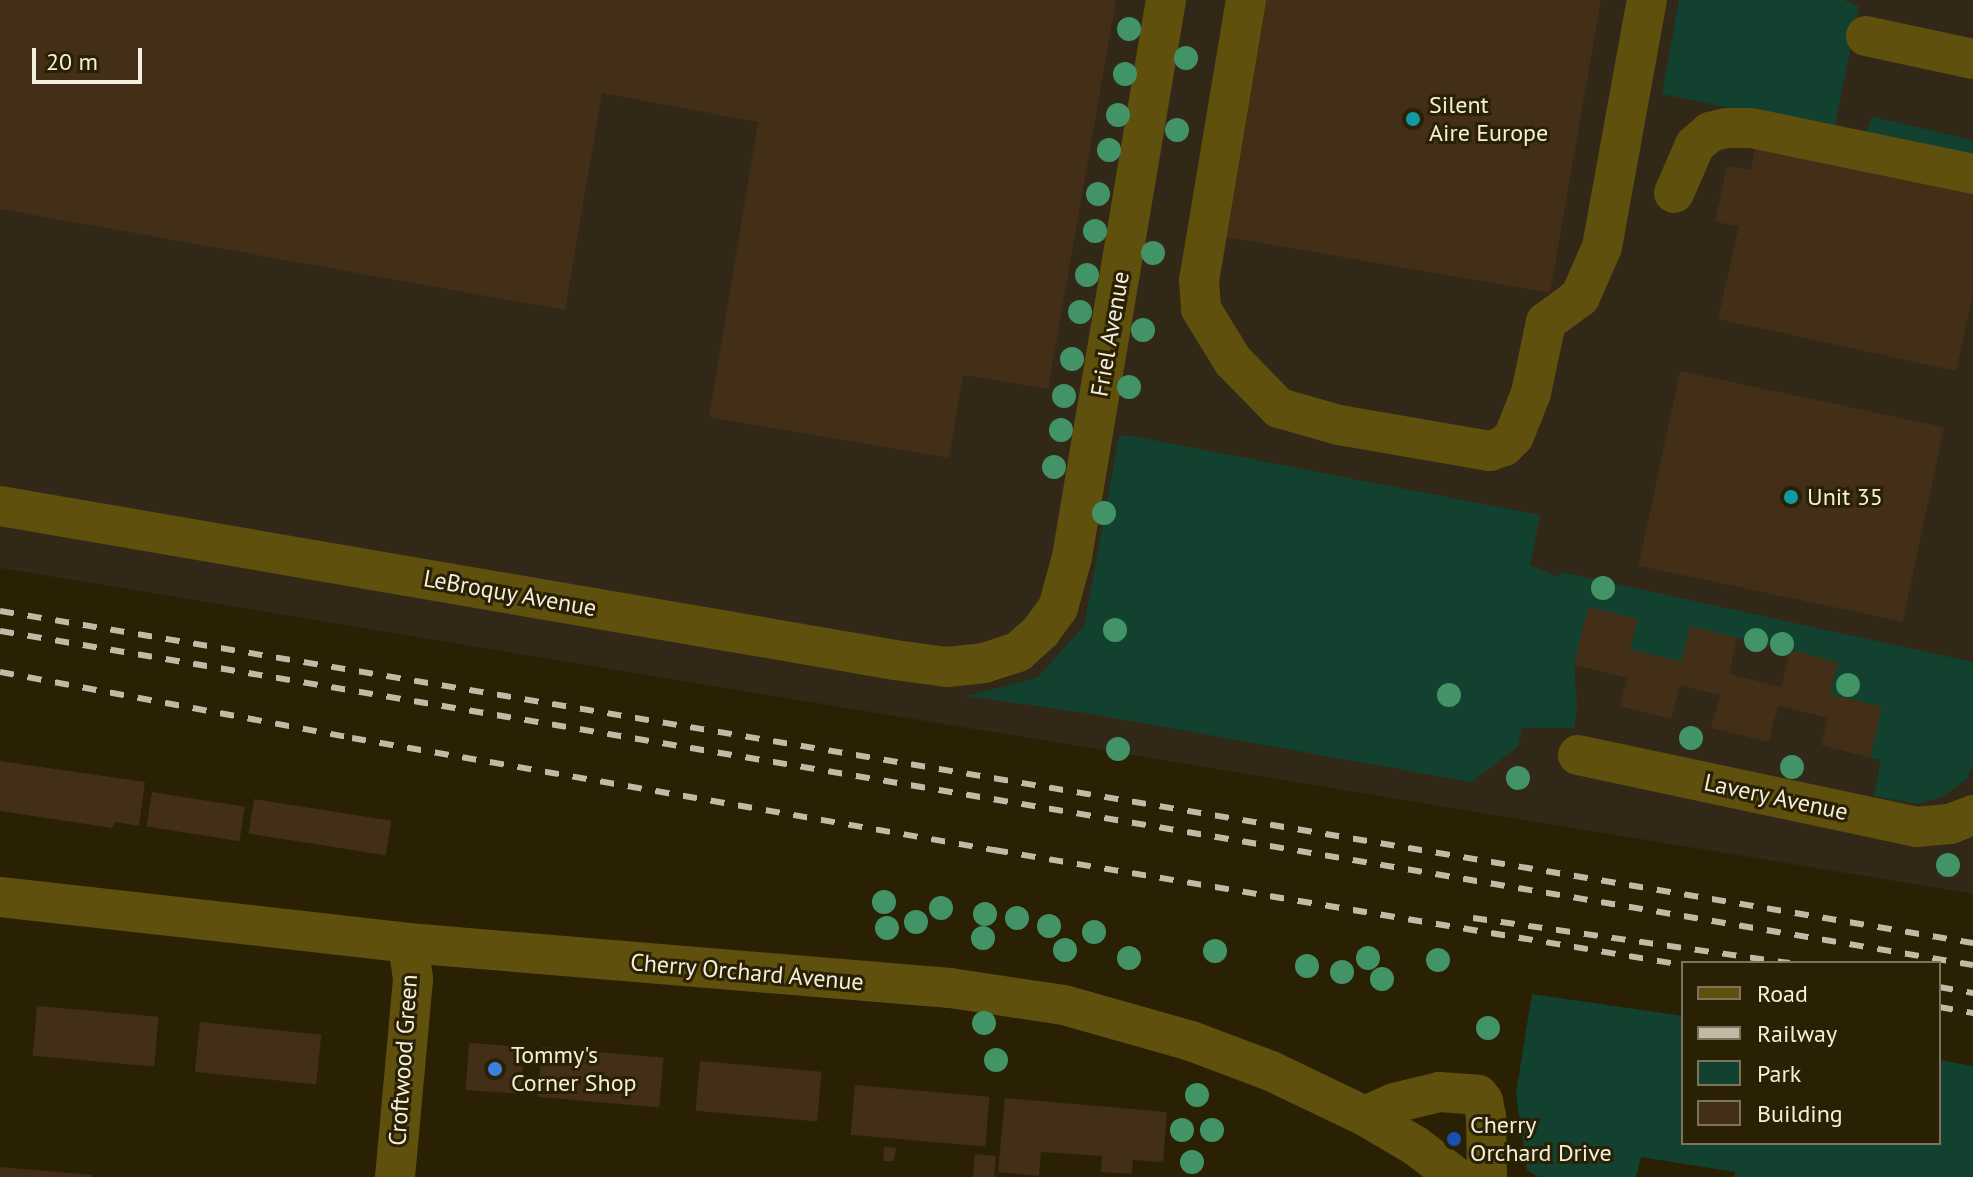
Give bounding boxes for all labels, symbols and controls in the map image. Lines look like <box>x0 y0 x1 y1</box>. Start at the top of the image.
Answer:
scale bar <box>36 32 146 82</box>
text: 20 m <box>46 46 98 77</box>
place label: Silent Aire Europe <box>1429 91 1548 147</box>
marker: Silent Aire Europe <box>1404 110 1422 128</box>
street label: Friel Avenue <box>1085 269 1135 399</box>
place label: Unit 35 <box>1807 483 1883 511</box>
marker: Unit 35 <box>1782 488 1800 506</box>
street label: LeBroquy Avenue <box>421 563 599 623</box>
street label: Lavery Avenue <box>1701 768 1851 826</box>
street label: Cherry Orchard Avenue <box>628 947 866 997</box>
legend <box>1681 961 1941 1145</box>
street label: Croftwood Green <box>383 973 423 1147</box>
text: Road <box>1757 978 1808 1009</box>
text: Railway <box>1757 1018 1837 1049</box>
place label: Tommy's Corner Shop <box>511 1041 636 1097</box>
text: Park <box>1757 1058 1801 1089</box>
marker: Tommy's Corner Shop <box>486 1060 504 1078</box>
text: Building <box>1757 1098 1843 1129</box>
place label: Cherry Orchard Drive <box>1470 1111 1612 1167</box>
marker: Cherry Orchard Drive <box>1445 1130 1463 1148</box>

